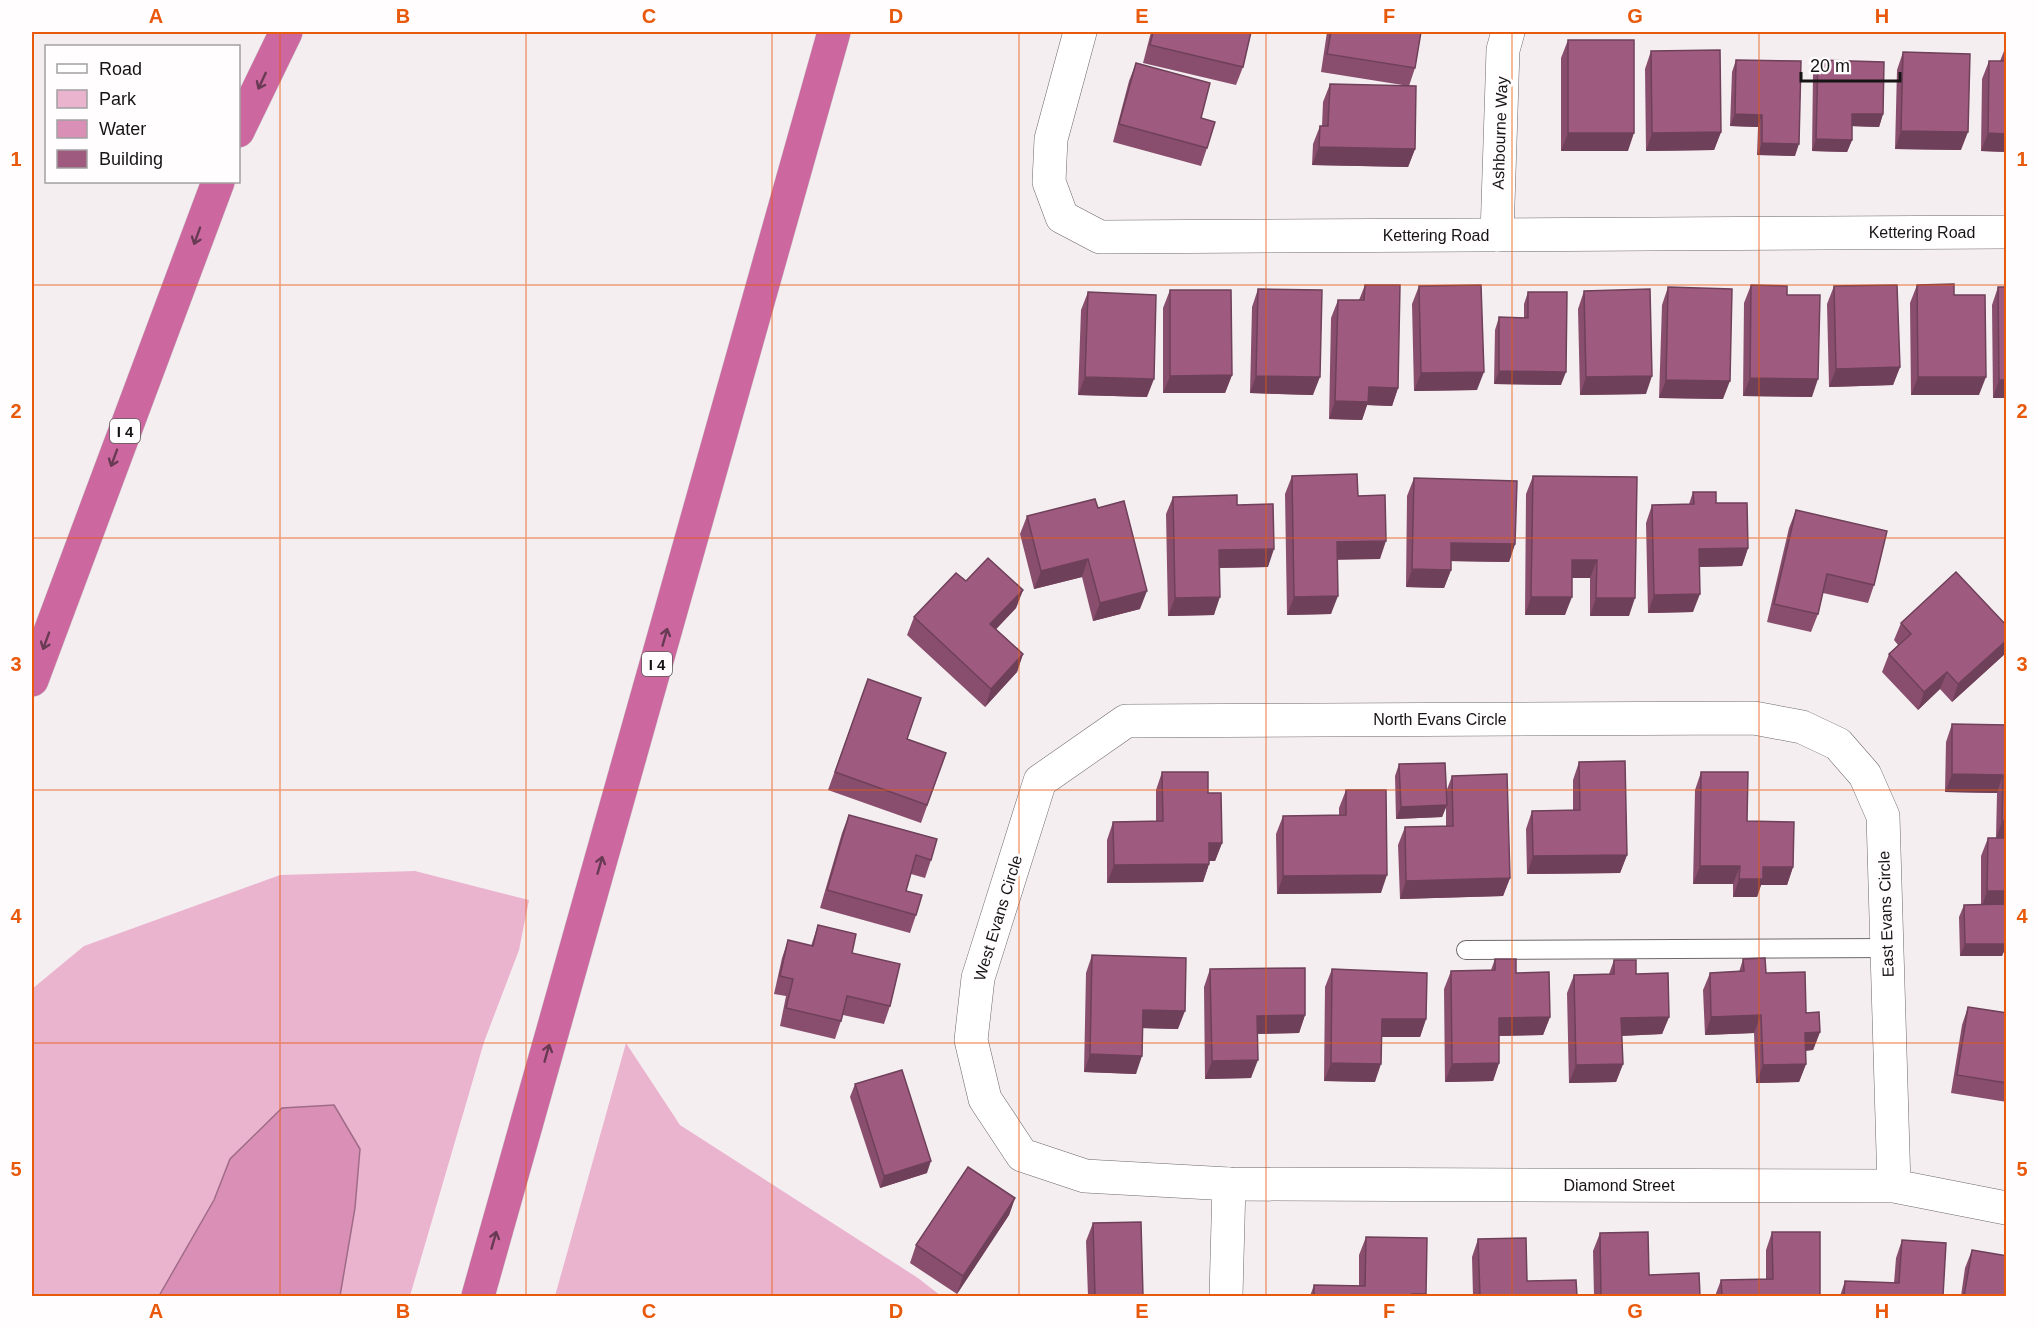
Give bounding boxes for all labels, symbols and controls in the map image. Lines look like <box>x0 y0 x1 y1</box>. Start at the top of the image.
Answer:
text: A <box>149 5 163 27</box>
text: B <box>396 5 410 27</box>
text: C <box>642 5 656 27</box>
text: D <box>889 5 903 27</box>
text: E <box>1135 5 1149 27</box>
text: F <box>1383 5 1395 27</box>
text: G <box>1627 5 1643 27</box>
text: H <box>1875 5 1889 27</box>
legend <box>45 45 240 183</box>
scale bar <box>1801 45 1900 83</box>
text: 20 m <box>1810 56 1850 76</box>
text: Road <box>99 59 142 79</box>
one-way arrow <box>256 72 268 90</box>
street label: Ashbourne Way <box>1490 76 1510 190</box>
text: Park <box>99 89 137 109</box>
text: Water <box>99 119 146 139</box>
text: 1 <box>10 148 22 170</box>
text: 1 <box>2016 148 2028 170</box>
text: Building <box>99 149 163 169</box>
street label: Kettering Road <box>1869 224 1975 241</box>
one-way arrow <box>191 226 202 245</box>
street label: Kettering Road <box>1383 227 1489 244</box>
text: 2 <box>10 400 22 422</box>
text: 2 <box>2016 400 2028 422</box>
road number: I 4 <box>110 419 140 443</box>
one-way arrow <box>108 448 119 467</box>
one-way arrow <box>659 628 671 647</box>
one-way arrow <box>40 631 51 650</box>
road number: I 4 <box>642 652 672 676</box>
text: 3 <box>10 653 22 675</box>
text: 3 <box>2016 653 2028 675</box>
street label: North Evans Circle <box>1373 711 1507 728</box>
street label: East Evans Circle <box>1875 851 1897 977</box>
street label: West Evans Circle <box>971 853 1025 983</box>
one-way arrow <box>595 856 606 875</box>
text: 4 <box>10 905 22 927</box>
text: 4 <box>2016 905 2028 927</box>
one-way arrow <box>542 1043 553 1062</box>
text: 5 <box>10 1158 22 1180</box>
text: 5 <box>2016 1158 2028 1180</box>
street label: Diamond Street <box>1563 1177 1675 1194</box>
one-way arrow <box>489 1231 501 1250</box>
text: A <box>149 1300 163 1322</box>
text: B <box>396 1300 410 1322</box>
text: C <box>642 1300 656 1322</box>
text: D <box>889 1300 903 1322</box>
text: E <box>1135 1300 1149 1322</box>
text: F <box>1383 1300 1395 1322</box>
text: G <box>1627 1300 1643 1322</box>
text: H <box>1875 1300 1889 1322</box>

